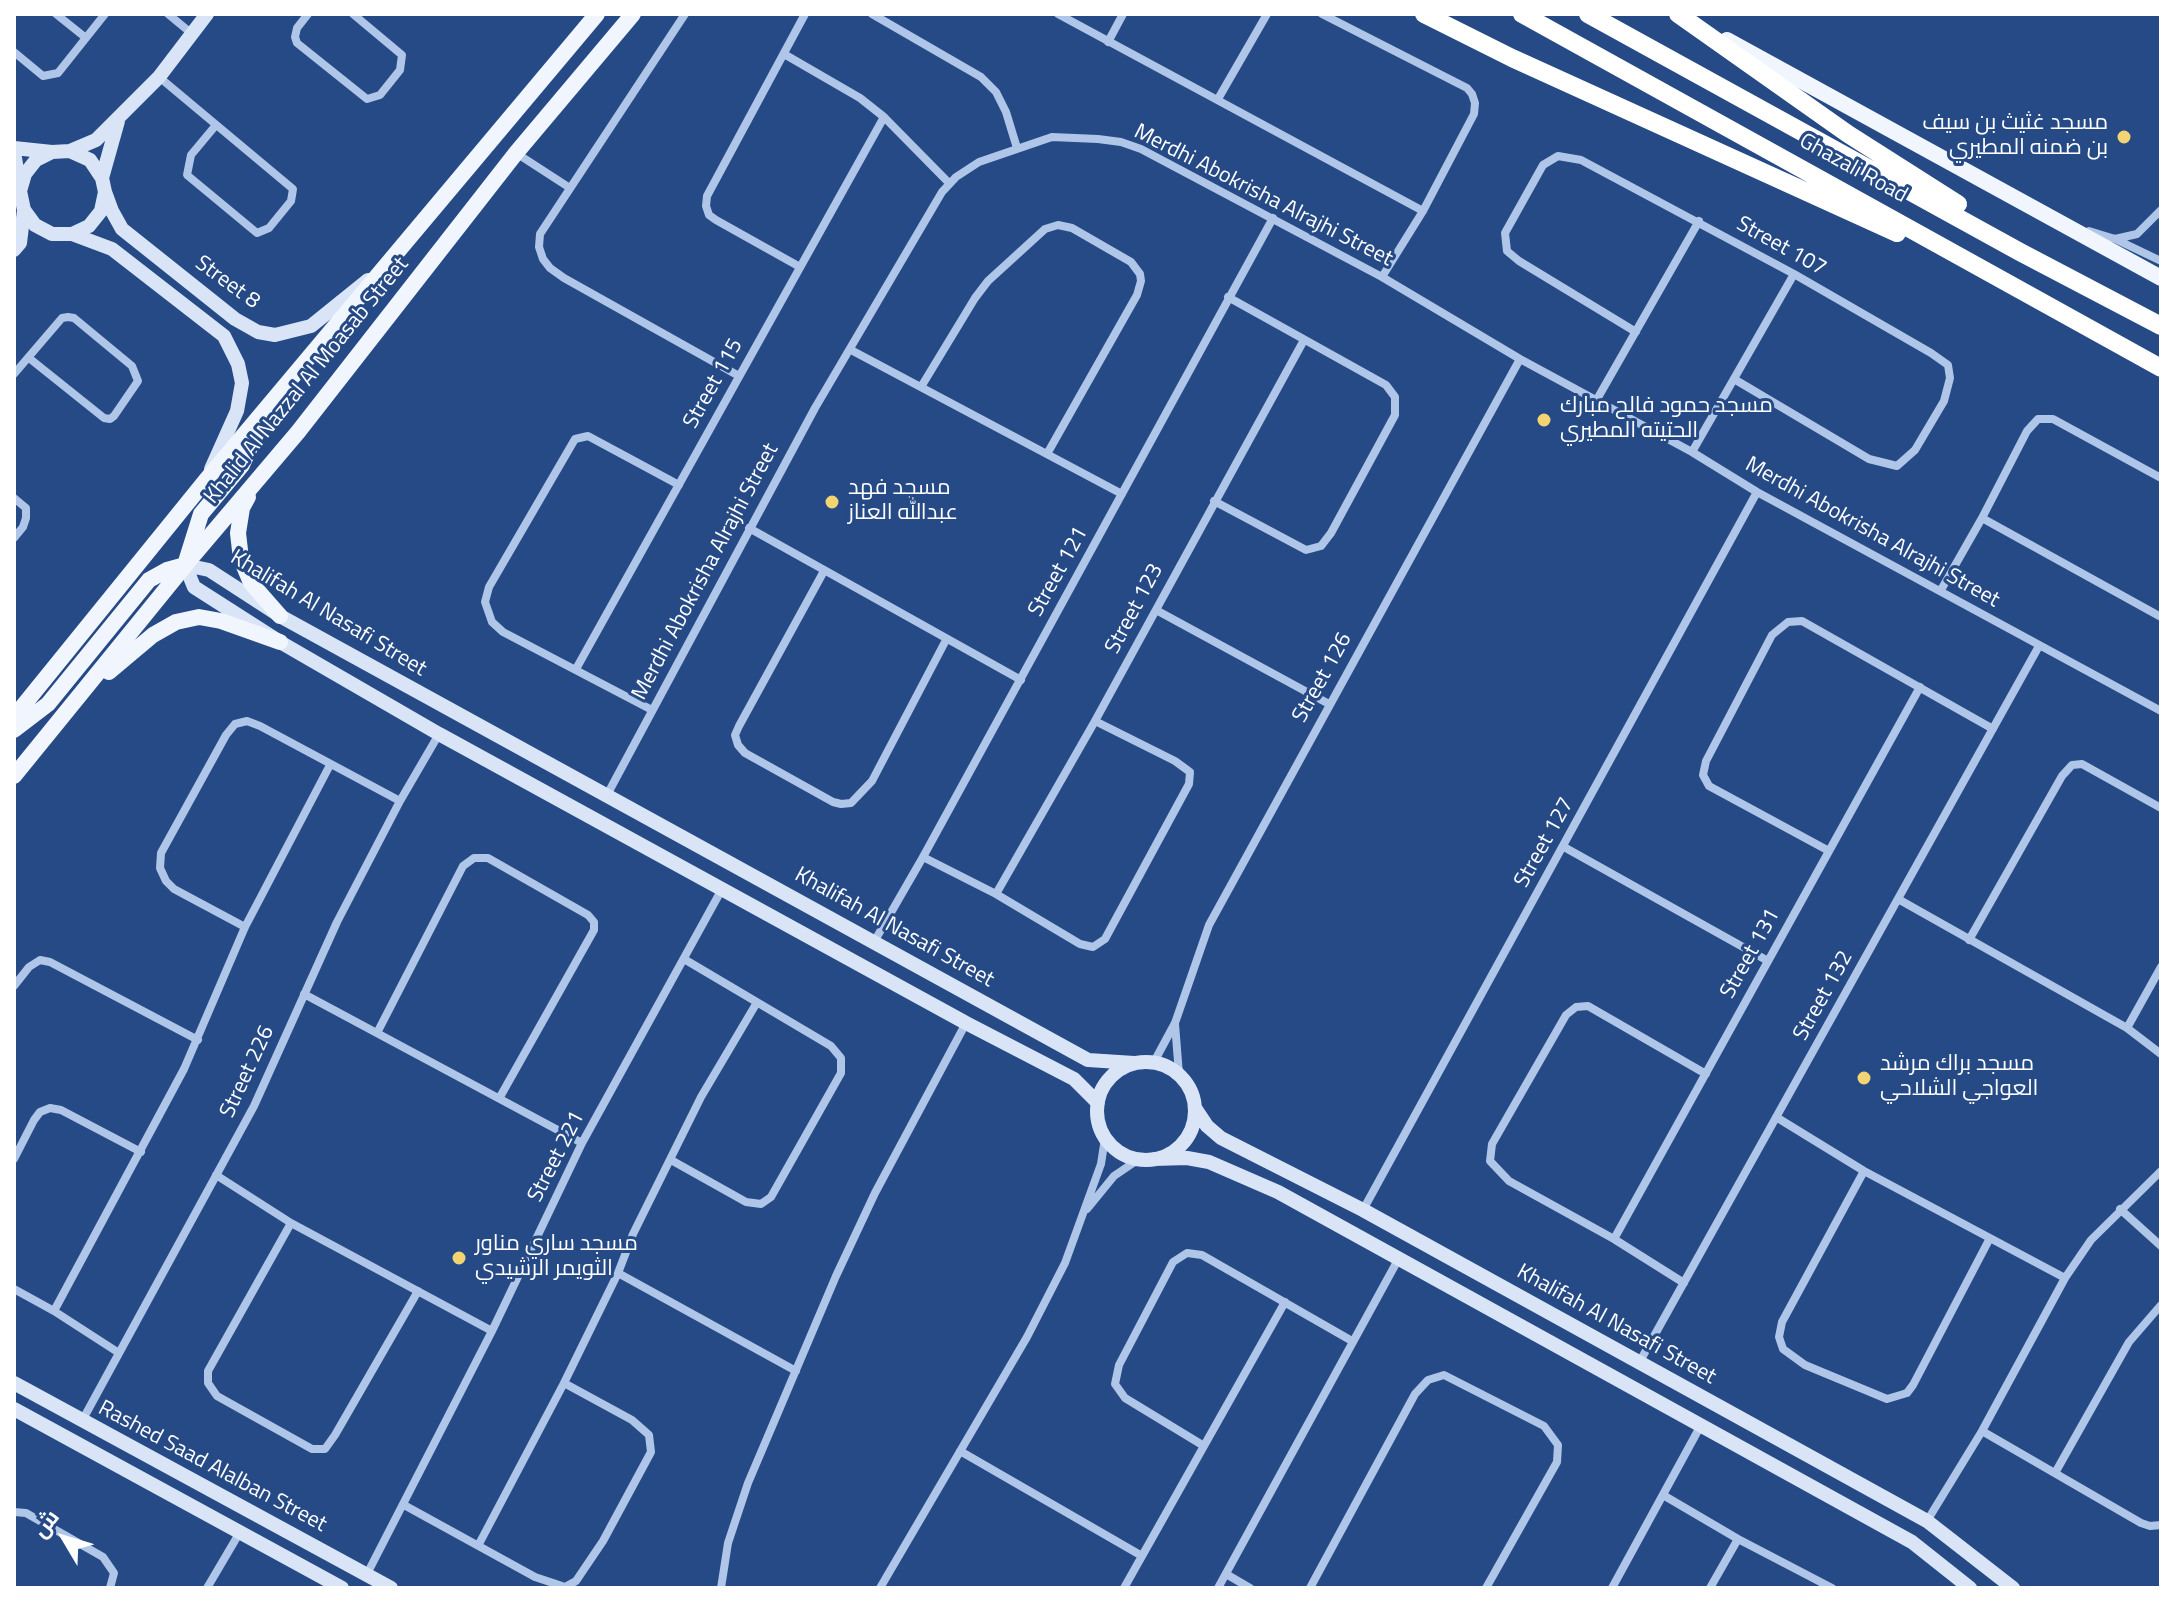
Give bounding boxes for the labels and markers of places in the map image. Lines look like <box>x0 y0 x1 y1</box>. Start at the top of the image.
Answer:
place label: مسجد غثيث بن سيف بن ضمنه المطيري <box>1922 111 2108 162</box>
marker: مسجد غثيث بن سيف بن ضمنه المطيري <box>2115 128 2133 146</box>
place label: مسجد حمود فالح مبارك الحتيته المطيري <box>1560 394 1773 446</box>
marker: مسجد حمود فالح مبارك الحتيته المطيري <box>1535 411 1553 429</box>
place label: مسجد فهد عبدالله العناز <box>848 476 958 528</box>
marker: مسجد فهد عبدالله العناز <box>823 493 841 511</box>
place label: مسجد براك مرشد العواجي الشلاحي <box>1880 1052 2038 1104</box>
marker: مسجد براك مرشد العواجي الشلاحي <box>1855 1069 1873 1087</box>
place label: مسجد ساري مناور الثويمر الرشيدي <box>475 1232 638 1284</box>
marker: مسجد ساري مناور الثويمر الرشيدي <box>450 1249 468 1267</box>

